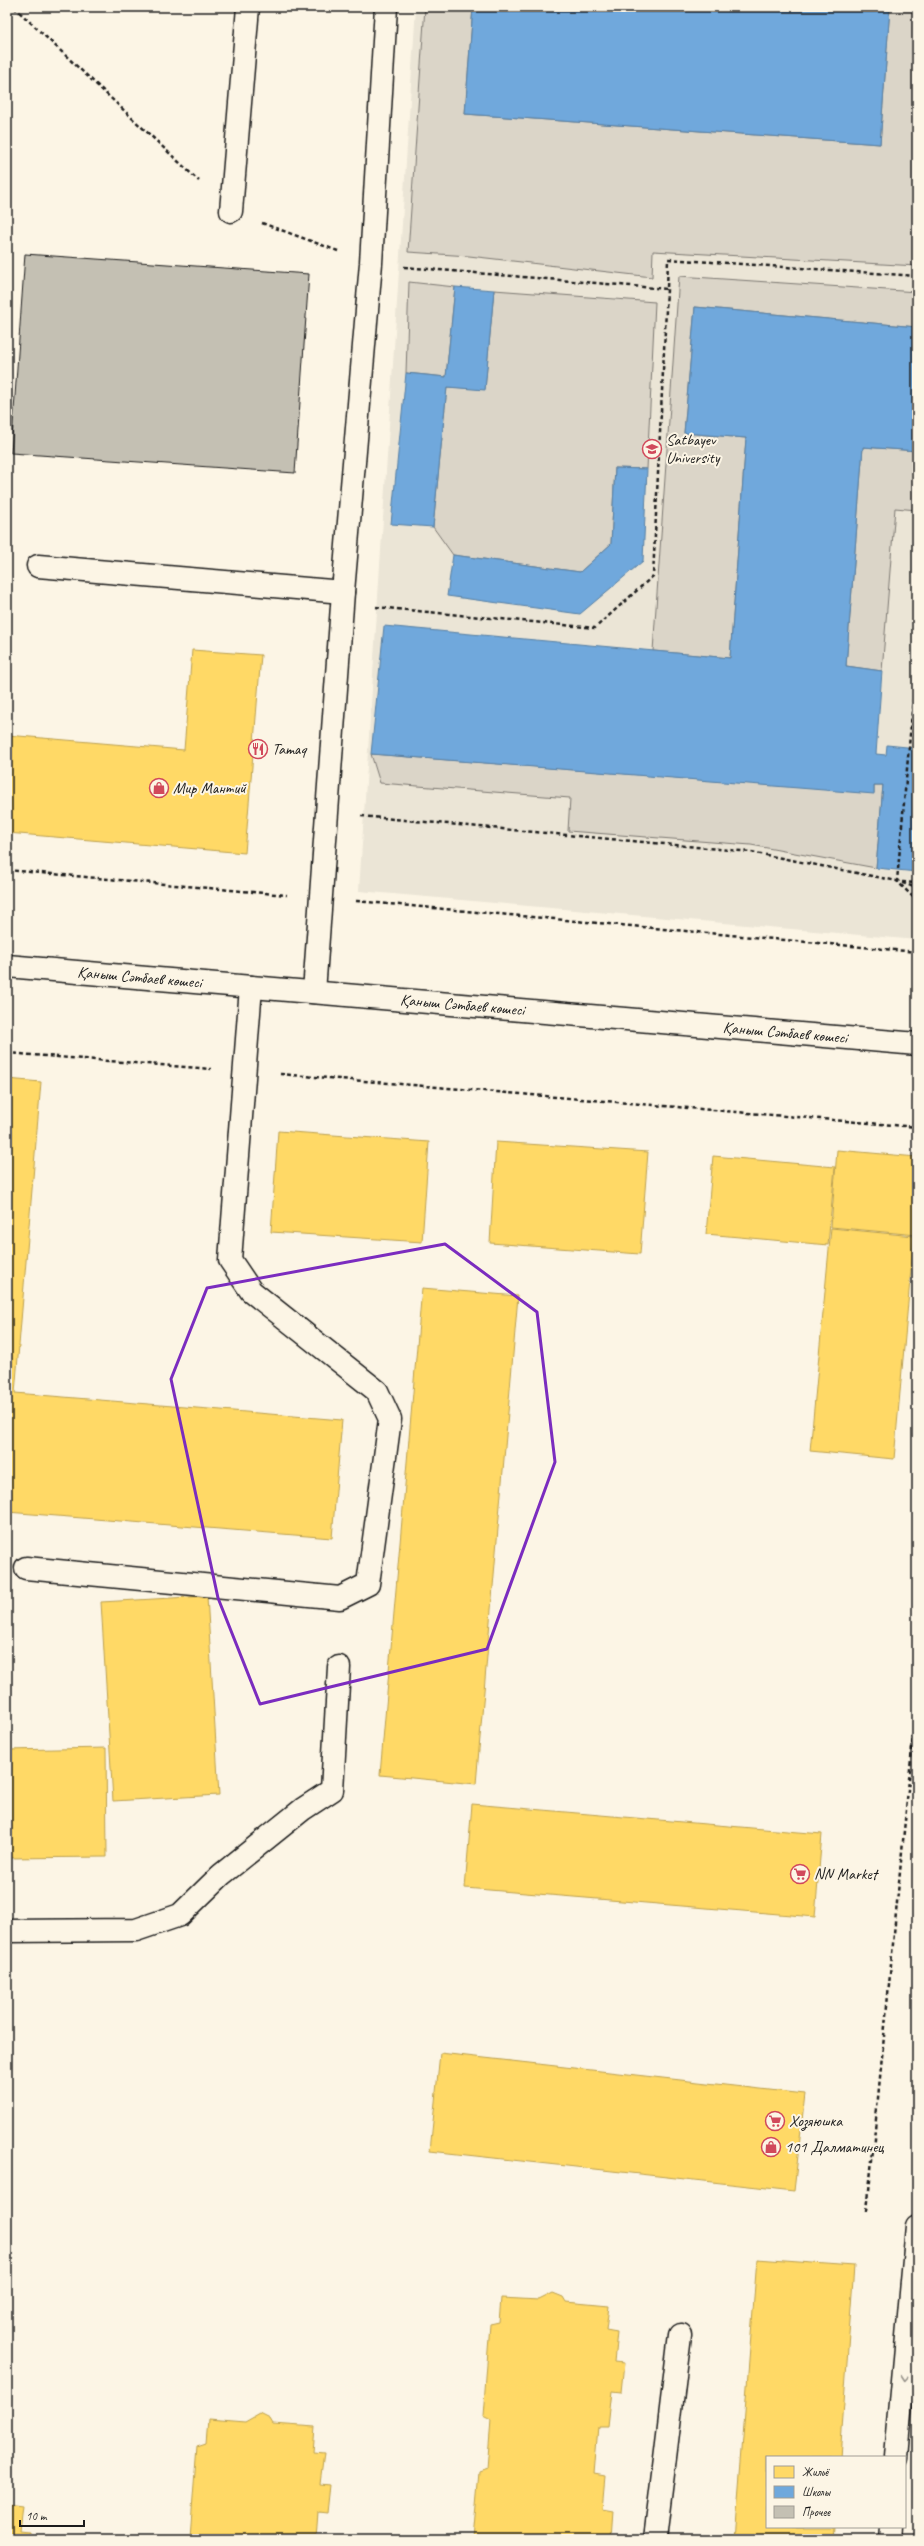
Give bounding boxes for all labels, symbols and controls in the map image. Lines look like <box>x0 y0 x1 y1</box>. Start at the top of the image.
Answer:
place label: Satbayev University <box>666 430 721 468</box>
school or university icon: Satbayev University <box>641 438 663 460</box>
restaurant icon: Tamaq <box>247 738 269 760</box>
place label: Tamaq <box>272 739 308 759</box>
shop icon: Мир Мантий <box>148 777 170 799</box>
place label: Мир Мантий <box>173 778 247 798</box>
street label: Қаныш Сәтбаев көшесі <box>77 962 205 993</box>
street label: Қаныш Сәтбаев көшесі <box>399 990 527 1020</box>
street label: Қаныш Сәтбаев көшесі <box>722 1017 850 1048</box>
supermarket icon: NN Market <box>789 1863 811 1885</box>
place label: NN Market <box>814 1864 880 1884</box>
supermarket icon: Хозяюшка <box>764 2110 786 2132</box>
place label: Хозяюшка <box>789 2111 843 2131</box>
shop icon: 101 Далматинец <box>760 2136 782 2158</box>
place label: 101 Далматинец <box>785 2137 884 2157</box>
one-way arrow <box>899 2375 908 2381</box>
legend <box>766 2456 906 2528</box>
text: Жильё <box>802 2464 830 2480</box>
text: Школы <box>802 2484 832 2500</box>
scale bar <box>20 2502 84 2528</box>
text: Прочее <box>802 2504 831 2520</box>
text: 10 m <box>26 2508 48 2524</box>

